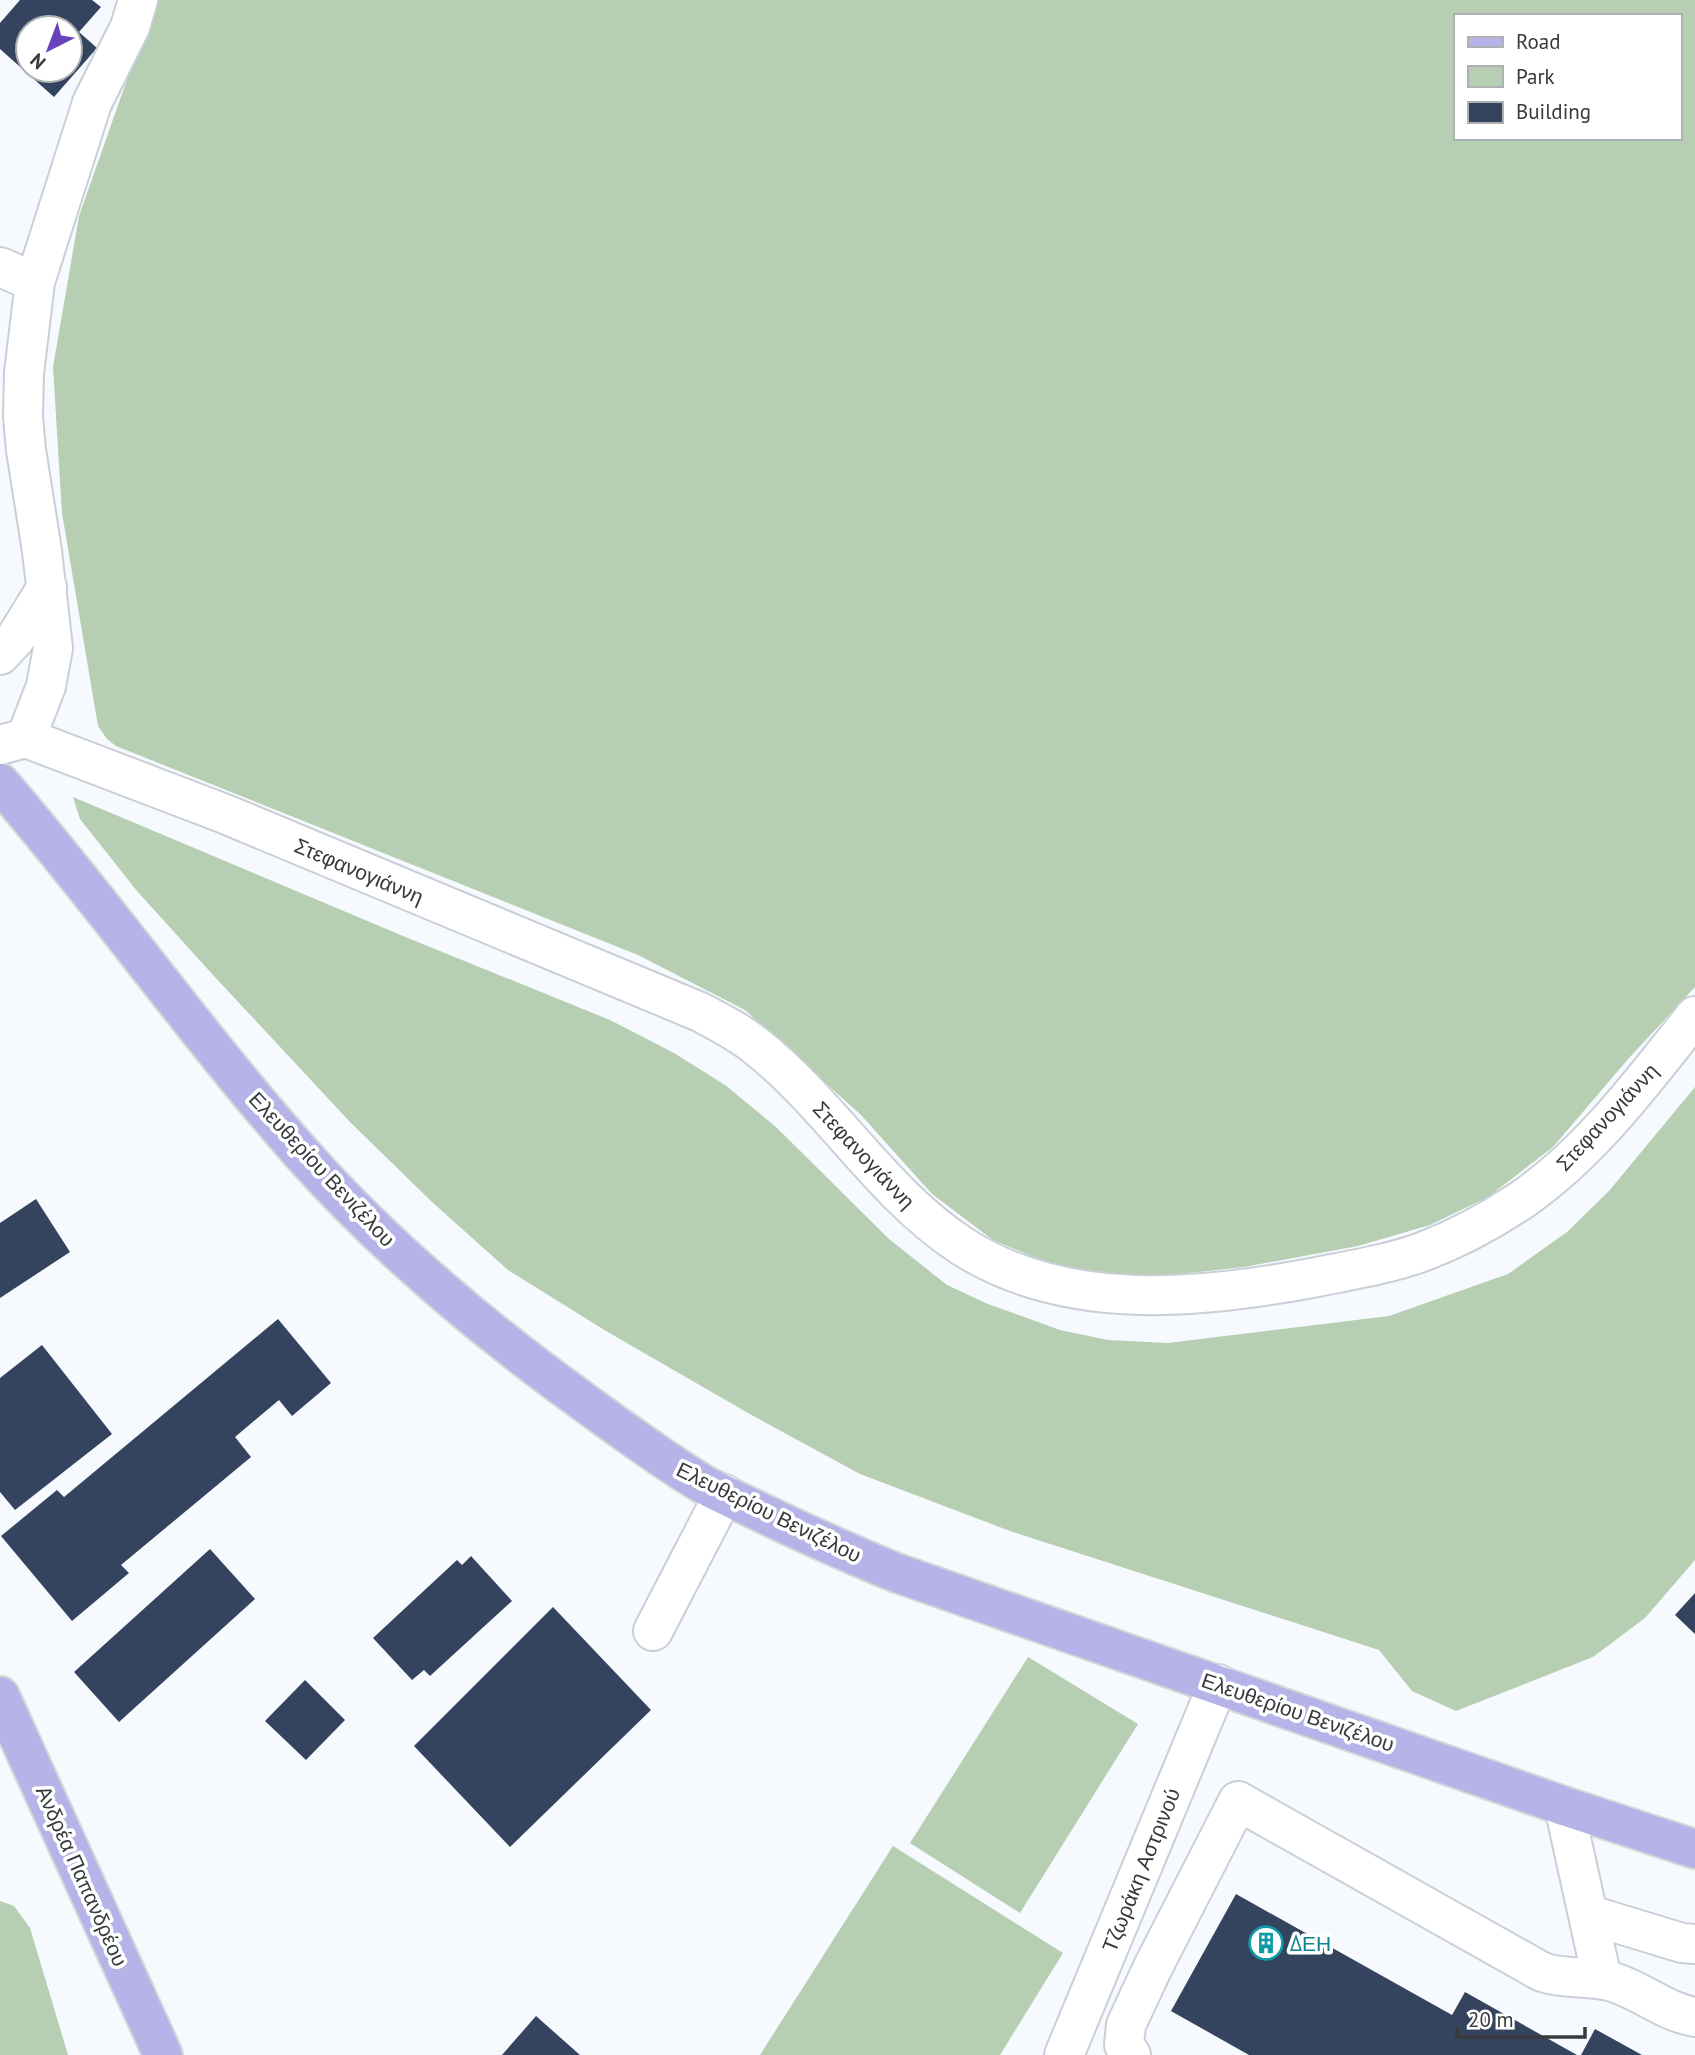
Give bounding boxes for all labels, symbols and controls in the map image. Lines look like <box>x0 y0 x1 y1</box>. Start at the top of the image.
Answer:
north arrow <box>14 14 84 84</box>
legend <box>1454 14 1681 140</box>
text: Road <box>1516 28 1560 55</box>
text: N <box>25 49 50 75</box>
text: Park <box>1516 63 1555 90</box>
text: Building <box>1516 98 1591 125</box>
street label: Στεφανογιάννη <box>290 832 428 910</box>
street label: Στεφανογιάννη <box>1550 1057 1664 1177</box>
street label: Ελευθερίου Βενιζέλου <box>243 1086 401 1252</box>
street label: Στεφανογιάννη <box>807 1095 921 1215</box>
street label: Ελευθερίου Βενιζέλου <box>672 1456 866 1568</box>
street label: Ελευθερίου Βενιζέλου <box>1198 1666 1398 1758</box>
street label: Ανδρέα Παπανδρέου <box>30 1781 134 1971</box>
street label: Τζωράκη Αστρινού <box>1096 1784 1186 1956</box>
building icon: ΔΕΗ <box>1247 1924 1285 1962</box>
place label: ΔΕΗ <box>1290 1930 1331 1957</box>
scale bar <box>1457 1996 1585 2040</box>
text: 20 m <box>1468 2006 1514 2033</box>

